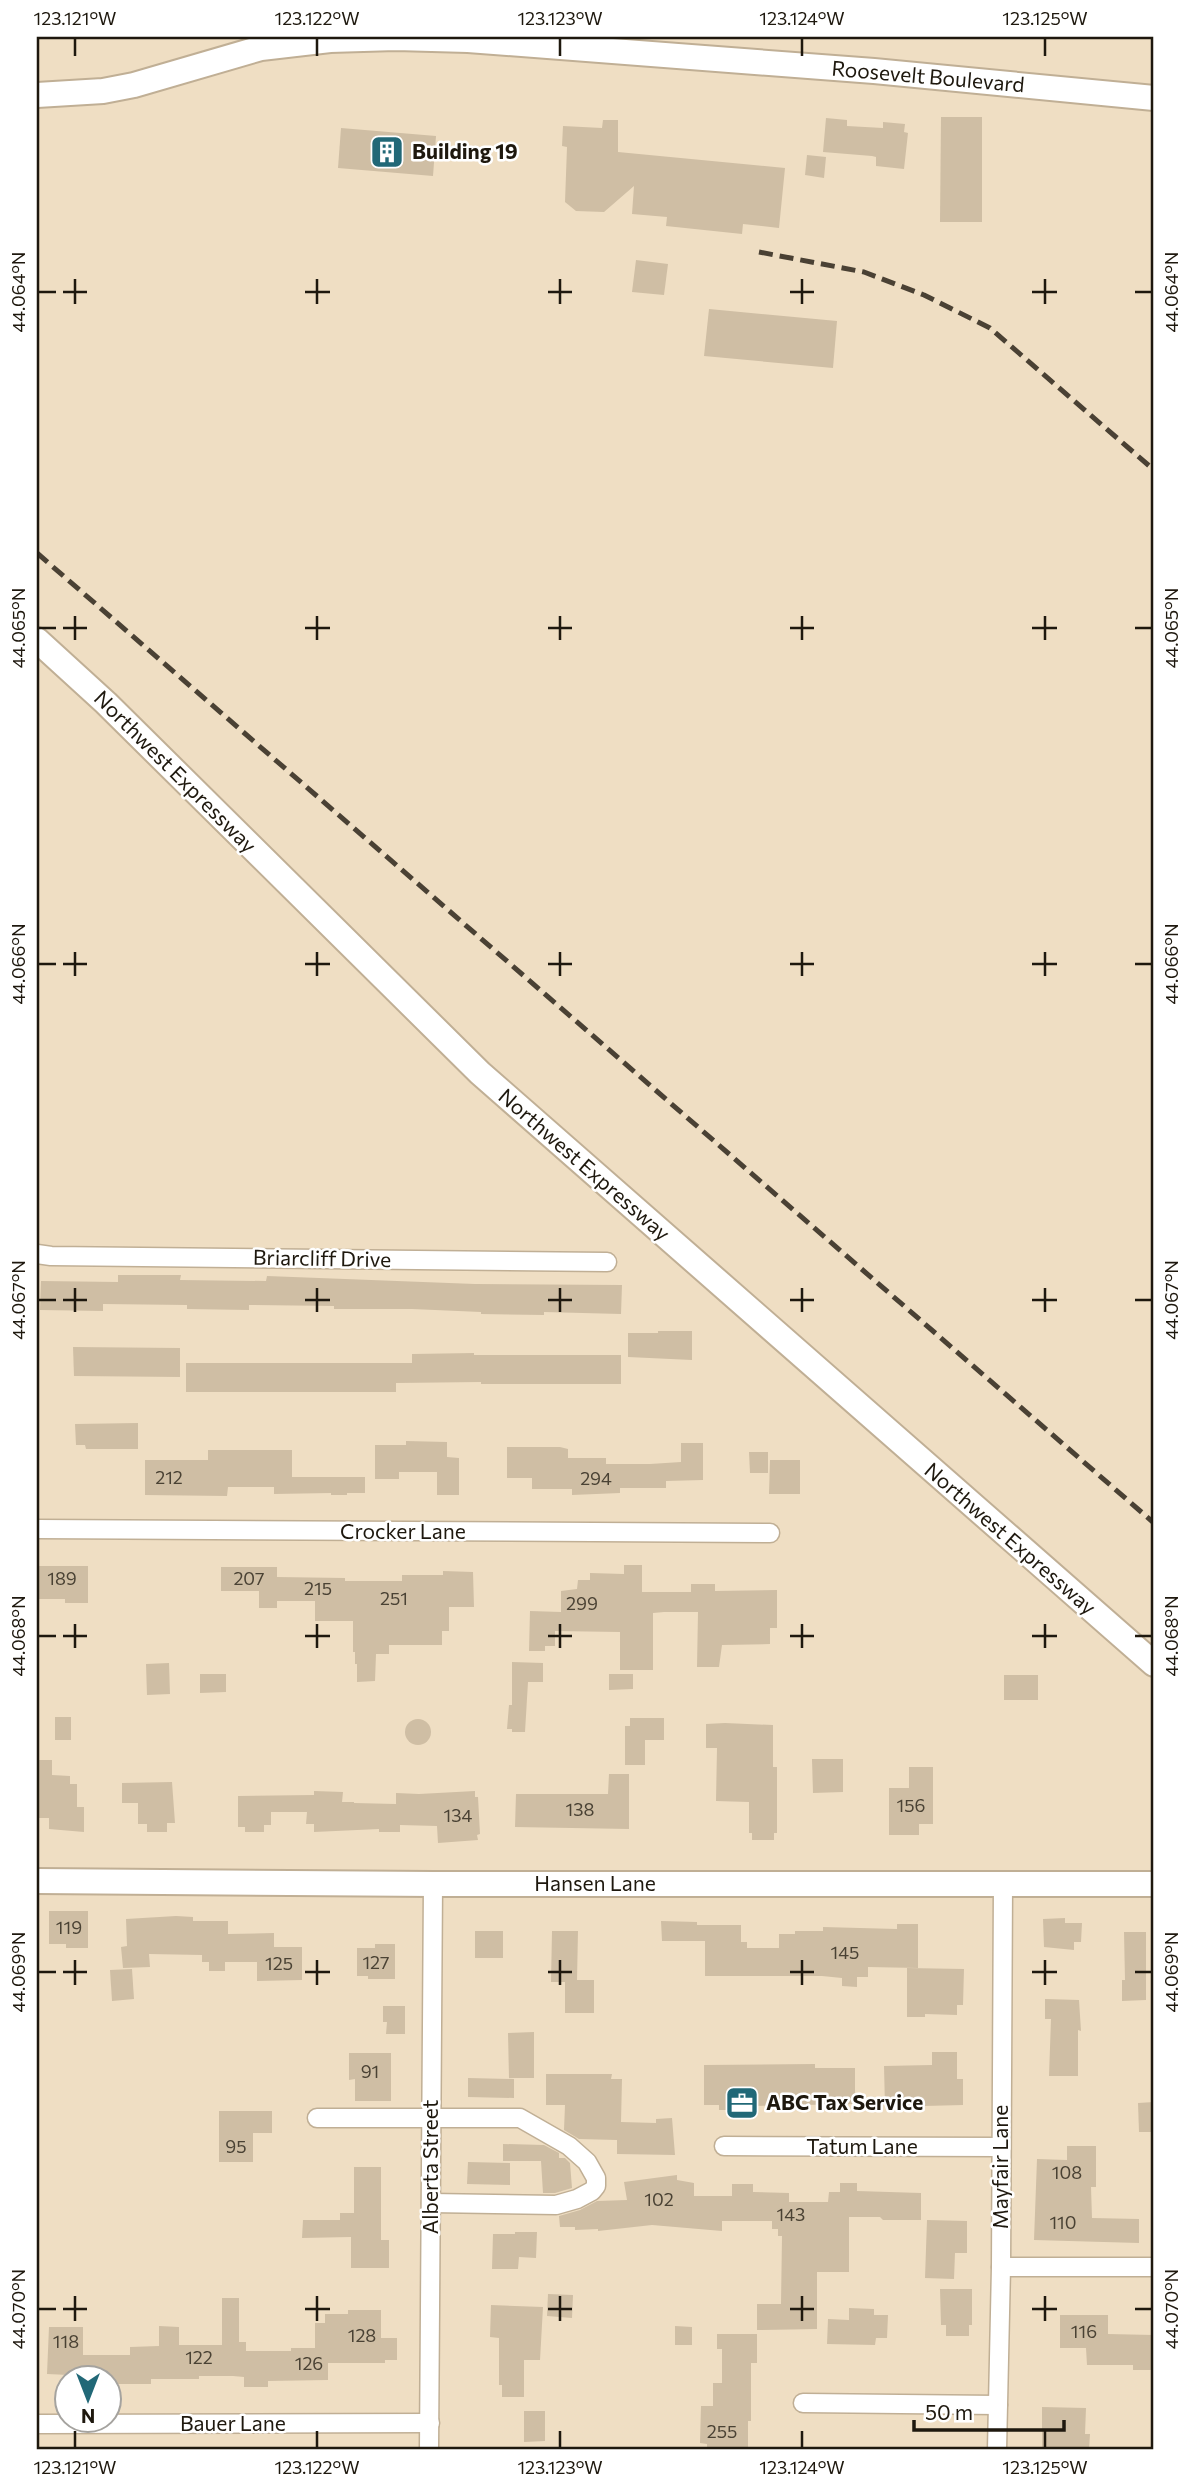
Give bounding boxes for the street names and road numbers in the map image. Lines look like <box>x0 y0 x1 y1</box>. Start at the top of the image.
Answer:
street label: Roosevelt Boulevard <box>831 55 1026 96</box>
street label: Northwest Expressway <box>90 685 262 857</box>
street label: Northwest Expressway <box>494 1083 676 1245</box>
street label: Briarcliff Drive <box>253 1244 391 1271</box>
street label: Northwest Expressway <box>920 1457 1102 1619</box>
street label: Crocker Lane <box>340 1518 466 1543</box>
street label: Hansen Lane <box>534 1870 656 1895</box>
street label: Alberta Street <box>417 2100 442 2234</box>
street label: Mayfair Lane <box>987 2105 1012 2229</box>
street label: Tatum Lane <box>806 2133 918 2158</box>
street label: Bauer Lane <box>180 2410 286 2435</box>

